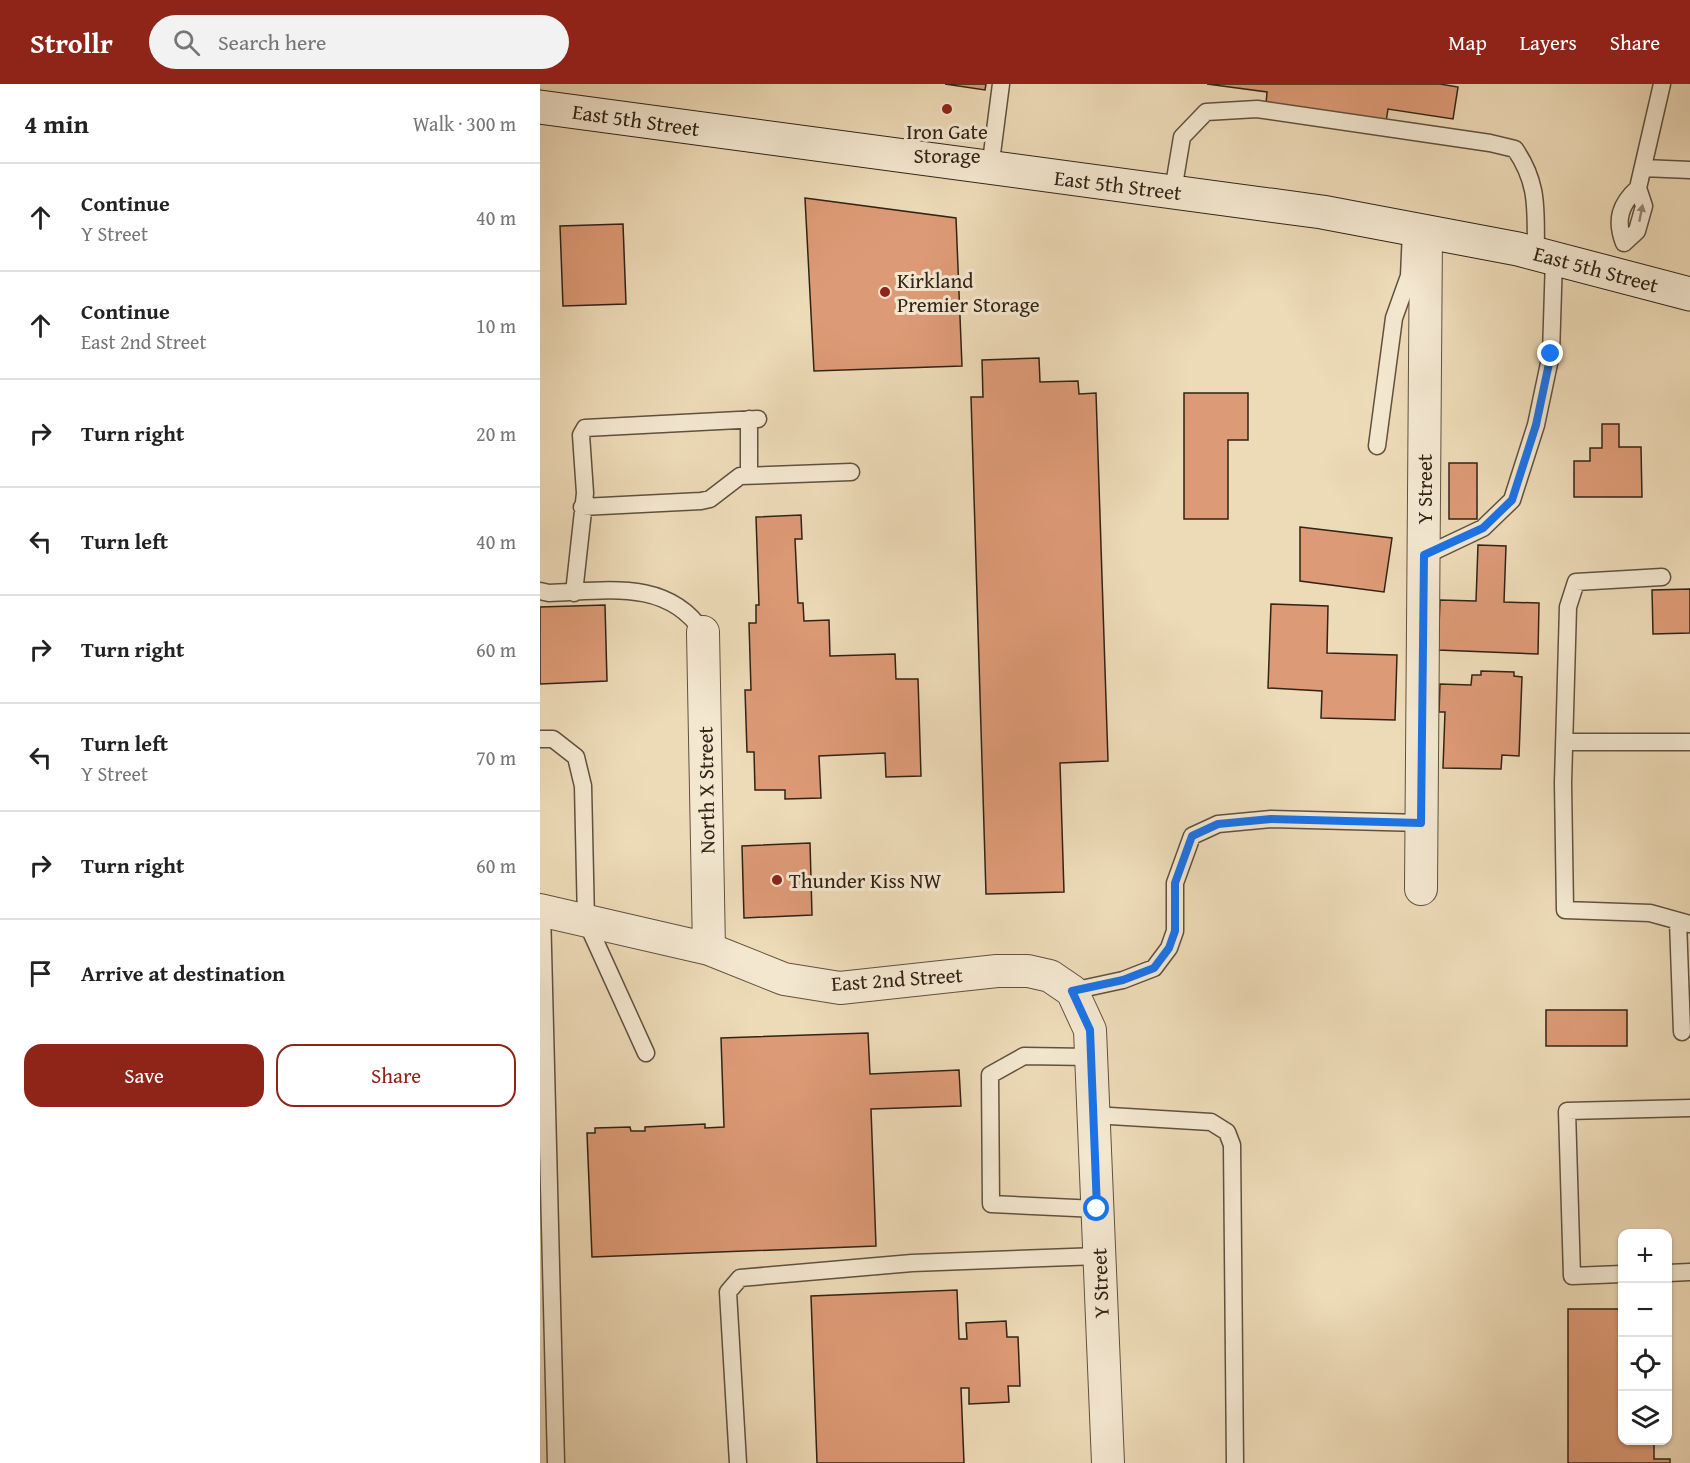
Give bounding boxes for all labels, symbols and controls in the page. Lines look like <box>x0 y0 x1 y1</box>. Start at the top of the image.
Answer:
search box <box>149 15 569 69</box>
text: Strollr <box>30 22 113 63</box>
icon: search <box>170 26 203 59</box>
text: Search here <box>218 26 326 58</box>
text: Map <box>1448 27 1487 58</box>
text: Layers <box>1520 27 1577 58</box>
text: Share <box>1610 27 1660 58</box>
street label: East 5th Street <box>570 96 702 144</box>
marker: Iron Gate Storage <box>940 102 954 116</box>
text: 4 min <box>24 104 89 143</box>
text: Walk · 300 m <box>413 109 516 138</box>
place label: Iron Gate Storage <box>906 116 988 171</box>
street label: East 5th Street <box>1053 162 1184 208</box>
text: Continue <box>81 187 170 219</box>
icon: ahead <box>24 201 57 234</box>
text: 40 m <box>476 203 516 232</box>
one-way arrow <box>1637 203 1646 222</box>
text: Y Street <box>81 219 148 248</box>
street label: East 5th Street <box>1530 237 1662 301</box>
place label: Kirkland Premier Storage <box>897 265 1040 320</box>
marker: Kirkland Premier Storage <box>878 285 892 299</box>
text: Continue <box>81 295 170 327</box>
icon: ahead <box>24 309 57 342</box>
text: 10 m <box>476 311 516 340</box>
text: East 2nd Street <box>81 327 207 356</box>
route end <box>1537 340 1563 366</box>
icon: right <box>24 417 57 450</box>
text: Turn right <box>81 417 184 449</box>
text: 20 m <box>476 419 516 448</box>
street label: Y Street <box>1409 453 1440 524</box>
icon: left <box>24 525 57 558</box>
text: Turn left <box>81 525 168 557</box>
text: 40 m <box>476 527 516 556</box>
icon: right <box>24 633 57 666</box>
text: Turn right <box>81 633 184 665</box>
text: 60 m <box>476 635 516 664</box>
street label: North X Street <box>689 725 723 854</box>
text: Turn left <box>81 727 168 759</box>
icon: left <box>24 741 57 774</box>
text: 70 m <box>476 743 516 772</box>
text: Y Street <box>81 759 148 788</box>
icon: right <box>24 849 57 882</box>
text: Turn right <box>81 849 184 881</box>
text: 60 m <box>476 851 516 880</box>
place label: Thunder Kiss NW <box>789 865 941 896</box>
marker: Thunder Kiss NW <box>770 873 784 887</box>
icon: arrive <box>24 957 57 990</box>
text: Arrive at destination <box>81 957 285 989</box>
street label: East 2nd Street <box>830 959 964 999</box>
button: Save <box>24 1044 264 1107</box>
button: Share <box>276 1044 516 1107</box>
route start <box>1083 1195 1109 1221</box>
map controls <box>1618 1229 1672 1445</box>
button: + <box>1618 1229 1672 1283</box>
street label: Y Street <box>1083 1247 1117 1319</box>
button: − <box>1618 1283 1672 1337</box>
button: locate <box>1618 1337 1672 1391</box>
button: layers <box>1618 1391 1672 1445</box>

